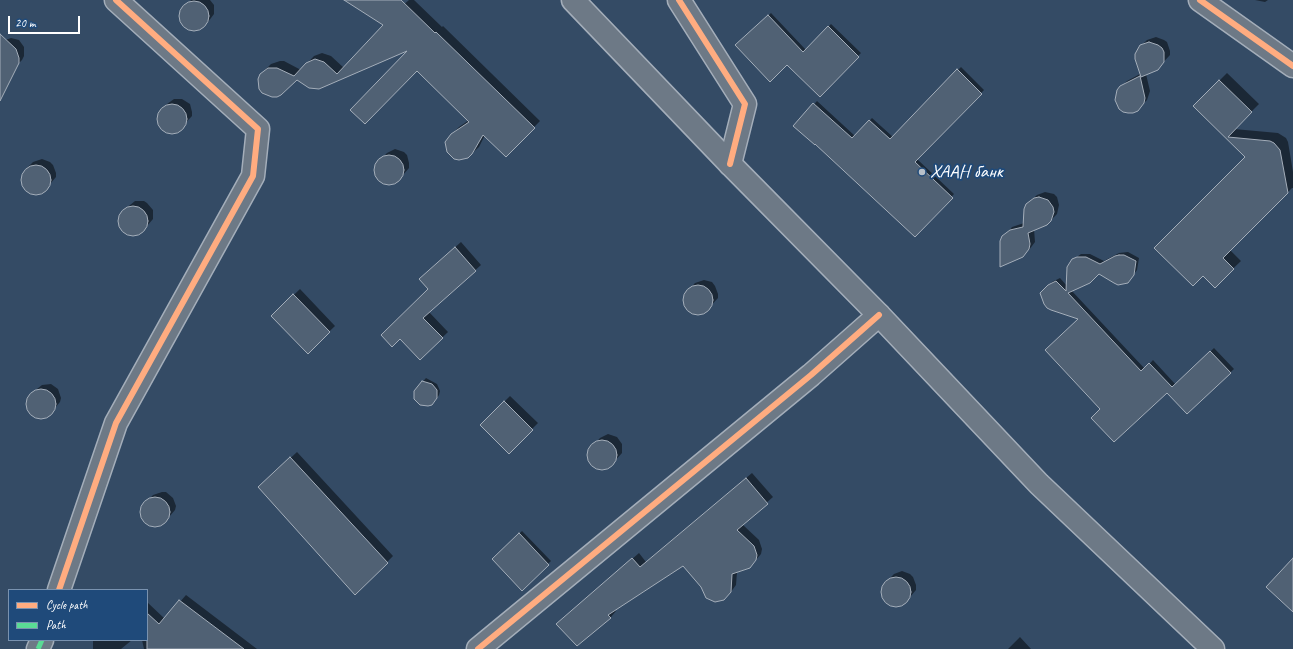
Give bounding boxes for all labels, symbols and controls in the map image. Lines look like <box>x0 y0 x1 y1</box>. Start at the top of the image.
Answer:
scale bar <box>10 8 82 34</box>
text: 20 m <box>15 15 35 31</box>
place label: ХААН банк <box>930 161 1003 183</box>
marker: ХААН банк <box>917 167 927 177</box>
legend <box>8 589 148 641</box>
text: Cycle path <box>46 597 88 613</box>
text: Path <box>46 617 66 633</box>

